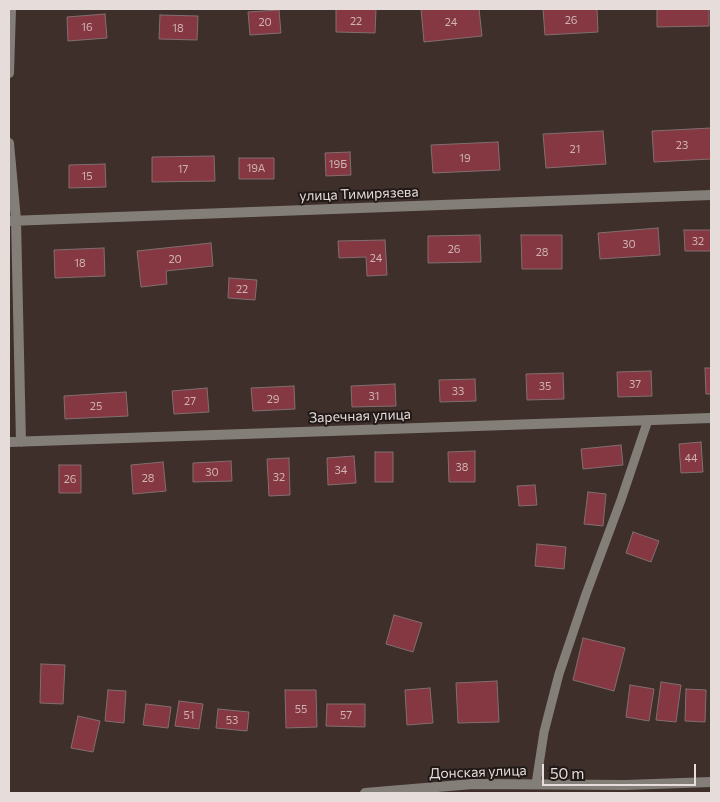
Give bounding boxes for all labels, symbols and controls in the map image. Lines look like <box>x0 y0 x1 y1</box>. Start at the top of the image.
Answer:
house number: 26 <box>565 13 577 27</box>
house number: 22 <box>350 14 362 28</box>
house number: 20 <box>258 15 272 29</box>
house number: 24 <box>445 15 457 29</box>
house number: 16 <box>81 20 93 34</box>
house number: 18 <box>172 21 184 35</box>
house number: 23 <box>676 138 688 152</box>
house number: 21 <box>570 142 580 156</box>
house number: 19 <box>459 151 471 165</box>
house number: 19Б <box>329 157 347 171</box>
house number: 19А <box>247 161 265 175</box>
house number: 17 <box>178 162 188 176</box>
house number: 15 <box>81 169 93 183</box>
street label: улица Тимирязева <box>299 184 419 204</box>
house number: 32 <box>692 234 704 248</box>
house number: 30 <box>622 237 636 251</box>
house number: 26 <box>448 242 460 256</box>
house number: 28 <box>536 245 548 259</box>
house number: 24 <box>370 251 382 265</box>
house number: 20 <box>168 252 182 266</box>
house number: 18 <box>74 256 86 270</box>
house number: 22 <box>236 282 248 296</box>
house number: 37 <box>629 377 641 391</box>
house number: 35 <box>539 379 551 393</box>
house number: 33 <box>452 384 464 398</box>
house number: 31 <box>369 389 379 403</box>
house number: 29 <box>267 392 279 406</box>
house number: 27 <box>184 394 196 408</box>
house number: 25 <box>90 399 102 413</box>
street label: Заречная улица <box>309 406 411 426</box>
house number: 44 <box>684 451 698 465</box>
house number: 38 <box>456 460 468 474</box>
house number: 34 <box>335 463 347 477</box>
house number: 30 <box>205 465 219 479</box>
house number: 32 <box>273 470 285 484</box>
house number: 28 <box>142 471 154 485</box>
house number: 26 <box>64 472 76 486</box>
house number: 55 <box>295 702 307 716</box>
house number: 51 <box>183 708 195 722</box>
house number: 57 <box>340 708 352 722</box>
house number: 53 <box>226 713 238 727</box>
scale bar <box>545 754 699 786</box>
street label: Донская улица <box>429 762 527 782</box>
text: 50 m <box>550 764 584 782</box>

